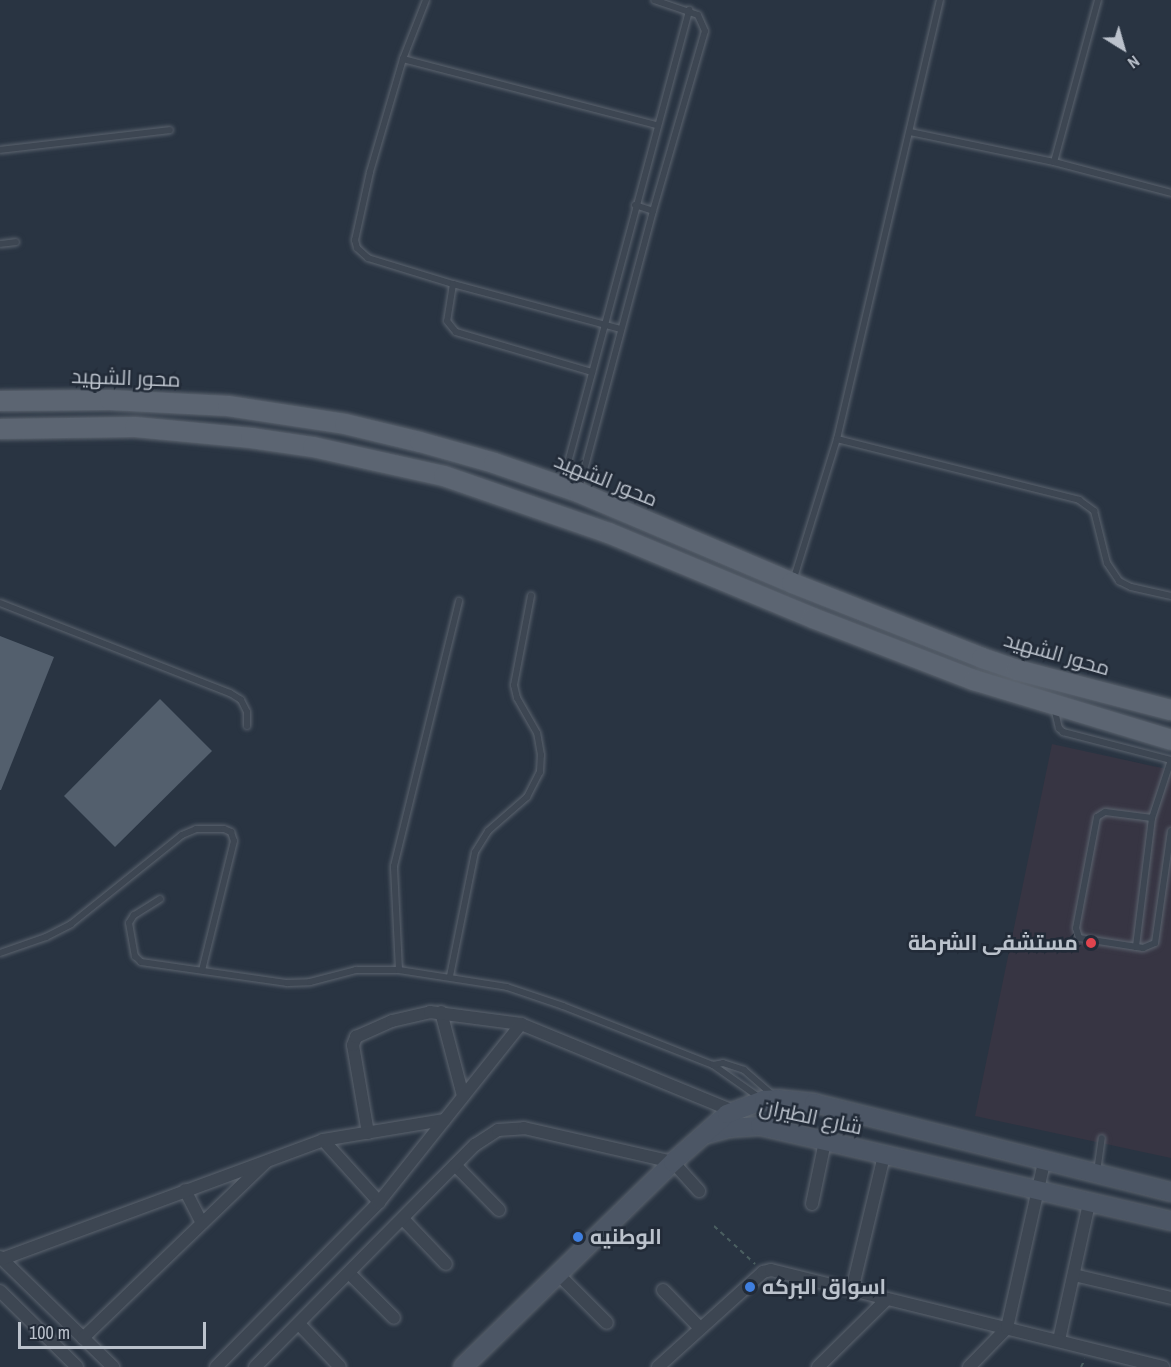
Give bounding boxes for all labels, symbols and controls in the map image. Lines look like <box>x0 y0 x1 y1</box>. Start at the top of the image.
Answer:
north arrow <box>1093 18 1153 78</box>
text: N <box>1123 51 1144 74</box>
street label: محور الشهيد <box>71 363 181 393</box>
street label: محور الشهيد <box>551 448 661 512</box>
street label: محور الشهيد <box>1001 627 1113 681</box>
place label: مستشفى الشرطة <box>908 930 1078 956</box>
marker: مستشفى الشرطة <box>1082 934 1100 952</box>
street label: شارع الطيران <box>757 1094 865 1140</box>
place label: الوطنيه <box>590 1224 662 1250</box>
marker: الوطنيه <box>571 1230 585 1244</box>
place label: اسواق البركه <box>762 1274 886 1300</box>
marker: اسواق البركه <box>743 1280 757 1294</box>
scale bar <box>21 1310 208 1348</box>
text: 100 m <box>29 1320 70 1345</box>

